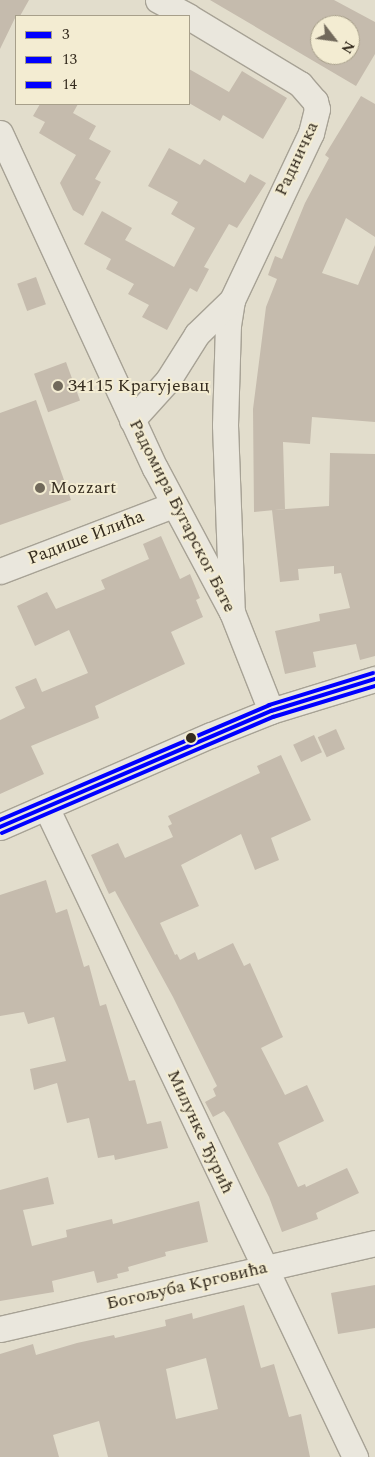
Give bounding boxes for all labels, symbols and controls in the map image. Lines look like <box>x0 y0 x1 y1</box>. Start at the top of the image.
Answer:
legend <box>15 15 190 105</box>
north arrow <box>310 15 360 65</box>
text: 3 <box>62 23 70 46</box>
text: N <box>336 37 360 57</box>
text: 13 <box>62 48 77 71</box>
text: 14 <box>62 73 77 96</box>
street label: Радничка <box>270 118 324 200</box>
place label: 34115 Крагујевац <box>68 375 210 397</box>
marker: 34115 Крагујевац <box>52 380 64 392</box>
street label: Радомира Бугарског Бате <box>124 416 240 616</box>
place label: Mozzart <box>50 477 116 499</box>
marker: Mozzart <box>34 482 46 494</box>
street label: Радише Илића <box>25 506 147 570</box>
unlabelled marker <box>186 733 196 743</box>
street label: Милунке Ђурић <box>162 1067 238 1197</box>
street label: Богољуба Крговића <box>104 1257 270 1315</box>

